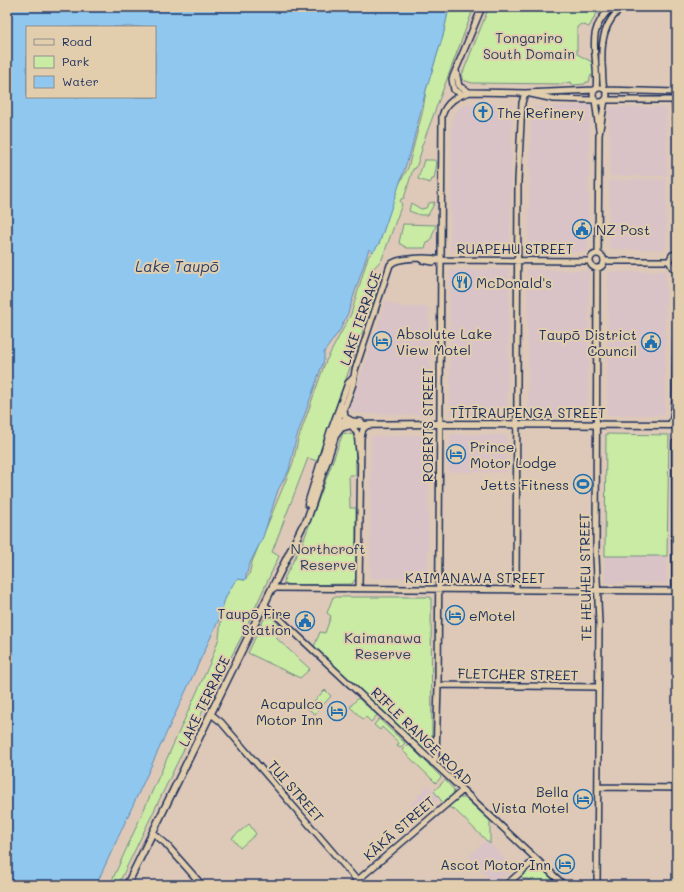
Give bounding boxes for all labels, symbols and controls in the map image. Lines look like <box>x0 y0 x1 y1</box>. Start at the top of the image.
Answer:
legend <box>26 26 156 98</box>
park label: Tongariro South Domain <box>483 28 575 63</box>
text: Road <box>62 33 92 49</box>
text: Park <box>62 53 89 69</box>
text: Water <box>62 73 99 89</box>
church icon: The Refinery <box>472 101 494 123</box>
place label: The Refinery <box>497 103 584 122</box>
public building icon: NZ Post <box>571 218 593 240</box>
place label: NZ Post <box>596 220 650 239</box>
street label: RUAPEHU STREET <box>457 239 574 258</box>
water label: Lake Taupō <box>135 256 219 276</box>
street label: LAKE TERRACE <box>335 268 385 368</box>
restaurant icon: McDonald's <box>451 271 473 293</box>
place label: McDonald's <box>476 273 552 292</box>
place label: Absolute Lake View Motel <box>396 324 492 359</box>
place label: Taupō District Council <box>539 325 637 360</box>
hotel icon: Absolute Lake View Motel <box>371 330 393 352</box>
public building icon: Taupō District Council <box>640 331 662 353</box>
street label: ROBERTS STREET <box>418 368 437 482</box>
street label: TĪTĪRAUPENGA STREET <box>450 403 606 422</box>
place label: Prince Motor Lodge <box>470 437 557 472</box>
hotel icon: Prince Motor Lodge <box>445 443 467 465</box>
sports icon: Jetts Fitness <box>572 473 594 495</box>
place label: Jetts Fitness <box>481 475 569 494</box>
street label: TE HEUHEU STREET <box>574 513 596 641</box>
park label: Northcroft Reserve <box>291 539 365 574</box>
street label: KAIMANAWA STREET <box>405 568 545 587</box>
place label: Taupō Fire Station <box>218 604 291 639</box>
hotel icon: eMotel <box>444 604 466 626</box>
place label: eMotel <box>469 606 515 625</box>
public building icon: Taupō Fire Station <box>294 610 316 632</box>
park label: Kaimanawa Reserve <box>344 628 422 663</box>
street label: LAKE TERRACE <box>174 652 234 750</box>
street label: FLETCHER STREET <box>457 663 579 685</box>
street label: RIFLE RANGE ROAD <box>367 683 477 789</box>
place label: Acapulco Motor Inn <box>256 694 323 729</box>
hotel icon: Acapulco Motor Inn <box>326 700 348 722</box>
street label: TUI STREET <box>264 756 328 826</box>
place label: Bella Vista Motel <box>492 782 569 817</box>
hotel icon: Bella Vista Motel <box>572 788 594 810</box>
street label: KĀKĀ STREET <box>359 791 439 864</box>
hotel icon: Ascot Motor Inn <box>554 853 576 875</box>
place label: Ascot Motor Inn <box>440 855 551 874</box>

